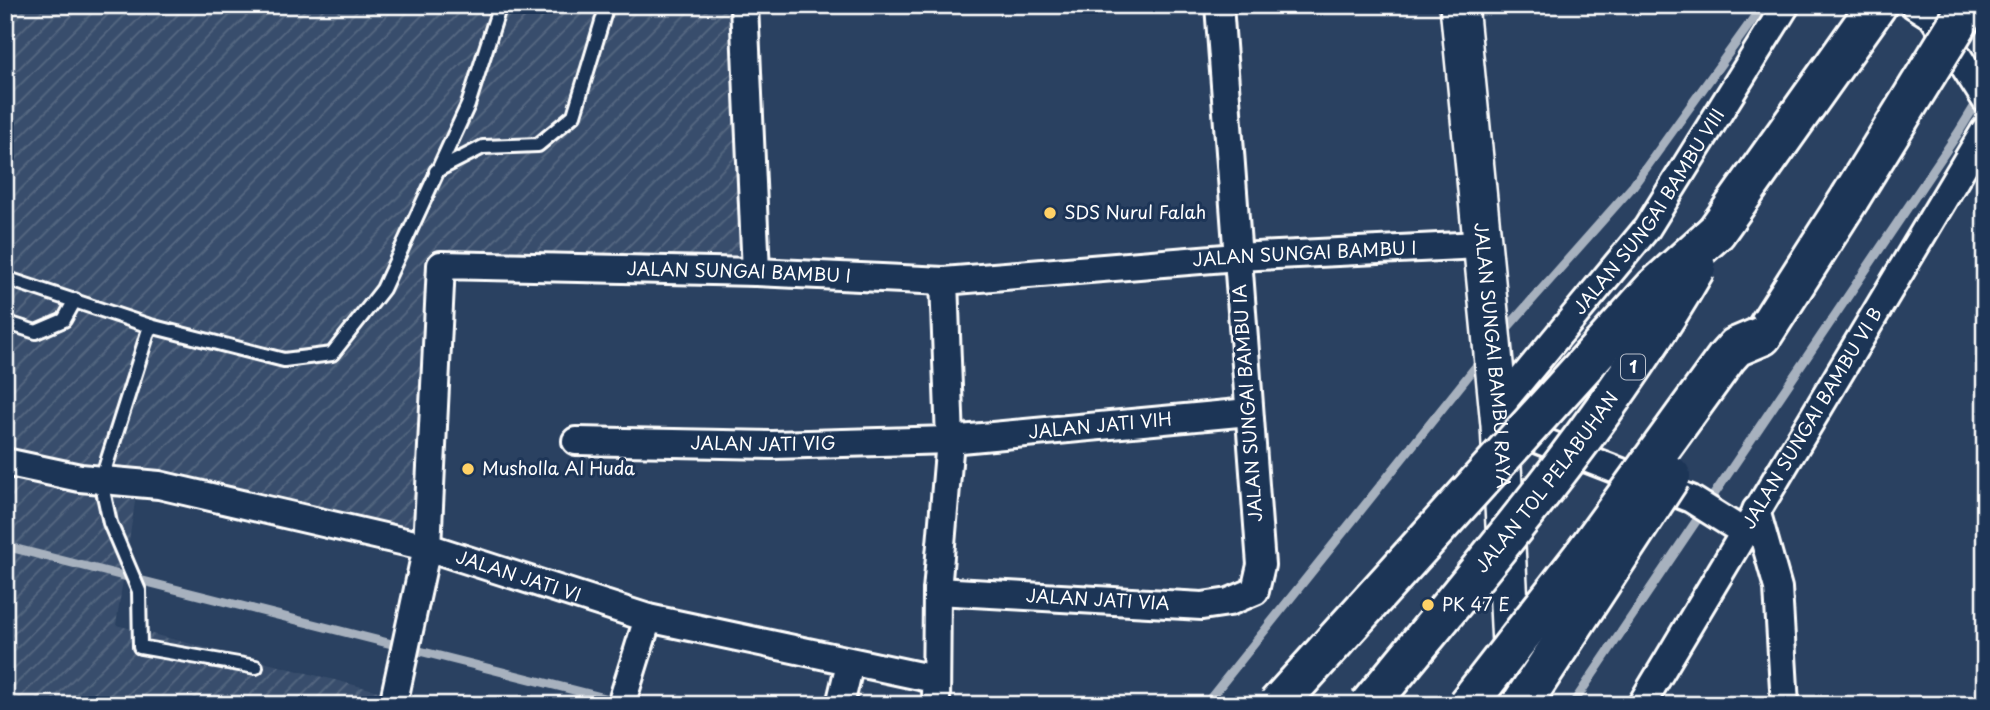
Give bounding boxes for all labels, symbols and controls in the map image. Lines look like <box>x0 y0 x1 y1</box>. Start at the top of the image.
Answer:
street label: JALAN SUNGAI BAMBU VIII <box>1566 103 1730 320</box>
place label: SDS Nurul Falah <box>1064 198 1206 225</box>
marker: SDS Nurul Falah <box>1042 205 1058 221</box>
street label: JALAN SUNGAI BAMBU RAYA <box>1468 221 1518 489</box>
street label: JALAN SUNGAI BAMBU I <box>1191 233 1417 273</box>
street label: JALAN SUNGAI BAMBU I <box>626 254 852 289</box>
street label: JALAN SUNGAI BAMBU IA <box>1225 283 1268 523</box>
street label: JALAN SUNGAI BAMBU VI B <box>1734 302 1888 534</box>
road number: 1 <box>1621 354 1645 380</box>
street label: JALAN TOL PELABUHAN <box>1468 385 1624 578</box>
street label: JALAN JATI VIH <box>1027 404 1173 445</box>
street label: JALAN JATI VIG <box>690 428 836 457</box>
place label: Musholla Al Huda <box>482 454 635 481</box>
marker: Musholla Al Huda <box>460 461 476 477</box>
street label: JALAN JATI VI <box>453 542 585 608</box>
street label: JALAN JATI VIA <box>1025 581 1171 616</box>
place label: PK 47 E <box>1442 590 1510 617</box>
marker: PK 47 E <box>1420 597 1436 613</box>

